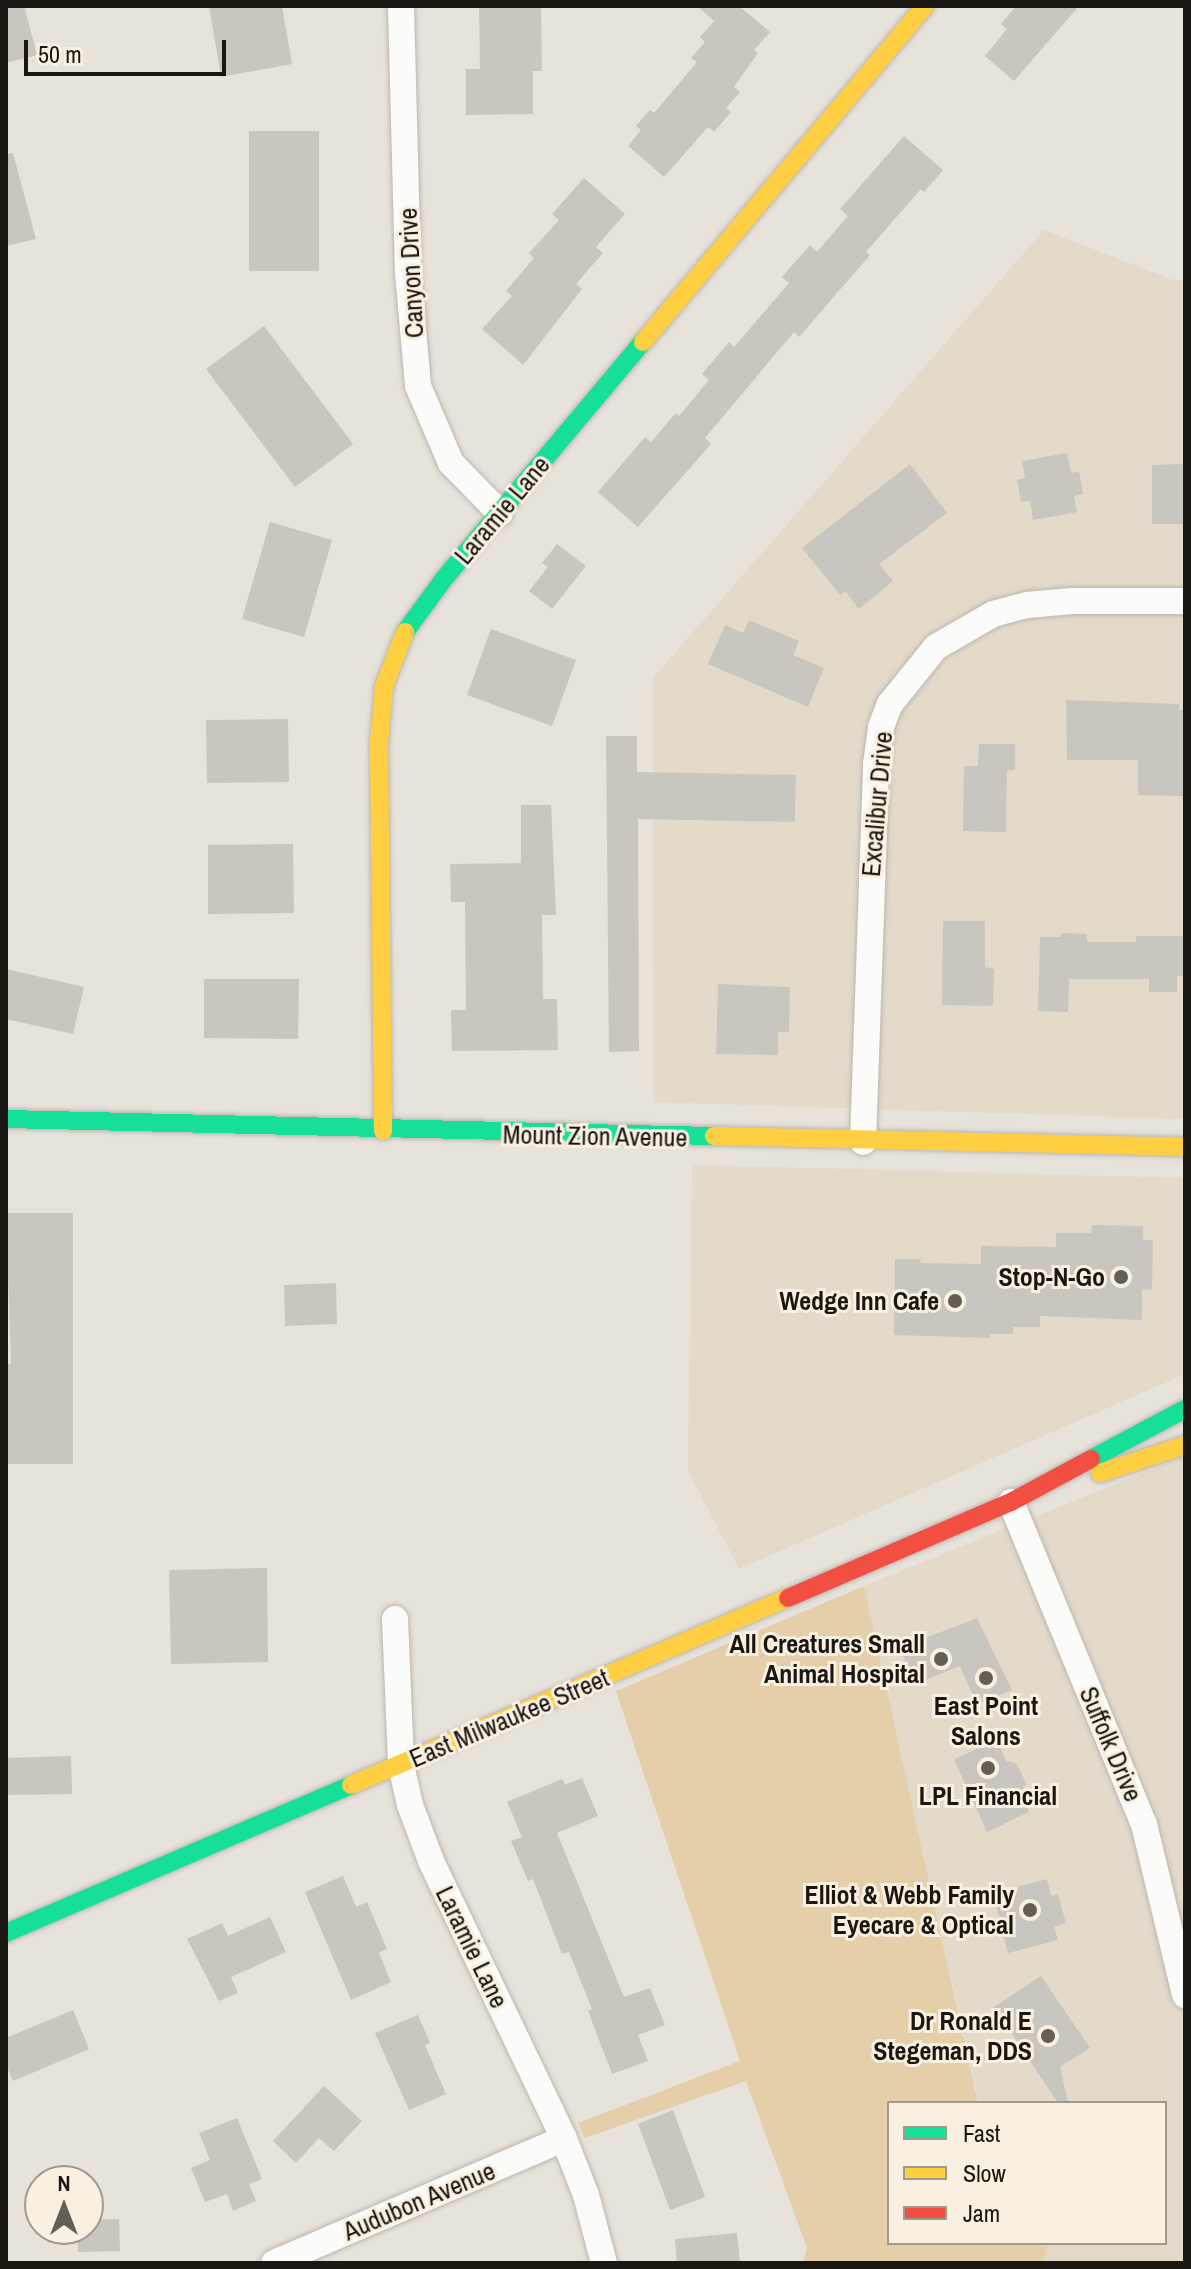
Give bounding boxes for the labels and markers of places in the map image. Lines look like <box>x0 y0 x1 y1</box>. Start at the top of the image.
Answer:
place label: Stop-N-Go <box>998 1261 1105 1293</box>
marker: Stop-N-Go <box>1112 1268 1130 1286</box>
place label: Wedge Inn Cafe <box>779 1285 939 1317</box>
marker: Wedge Inn Cafe <box>946 1292 964 1310</box>
place label: All Creatures Small Animal Hospital <box>729 1628 925 1690</box>
marker: All Creatures Small Animal Hospital <box>932 1650 950 1668</box>
marker: East Point Salons <box>977 1669 995 1687</box>
place label: East Point Salons <box>934 1690 1038 1752</box>
marker: LPL Financial <box>979 1759 997 1777</box>
place label: LPL Financial <box>919 1780 1057 1812</box>
place label: Elliot & Webb Family Eyecare & Optical <box>805 1879 1014 1940</box>
marker: Elliot & Webb Family Eyecare & Optical <box>1021 1901 1039 1919</box>
place label: Dr Ronald E Stegeman, DDS <box>873 2005 1032 2066</box>
marker: Dr Ronald E Stegeman, DDS <box>1039 2027 1057 2045</box>

